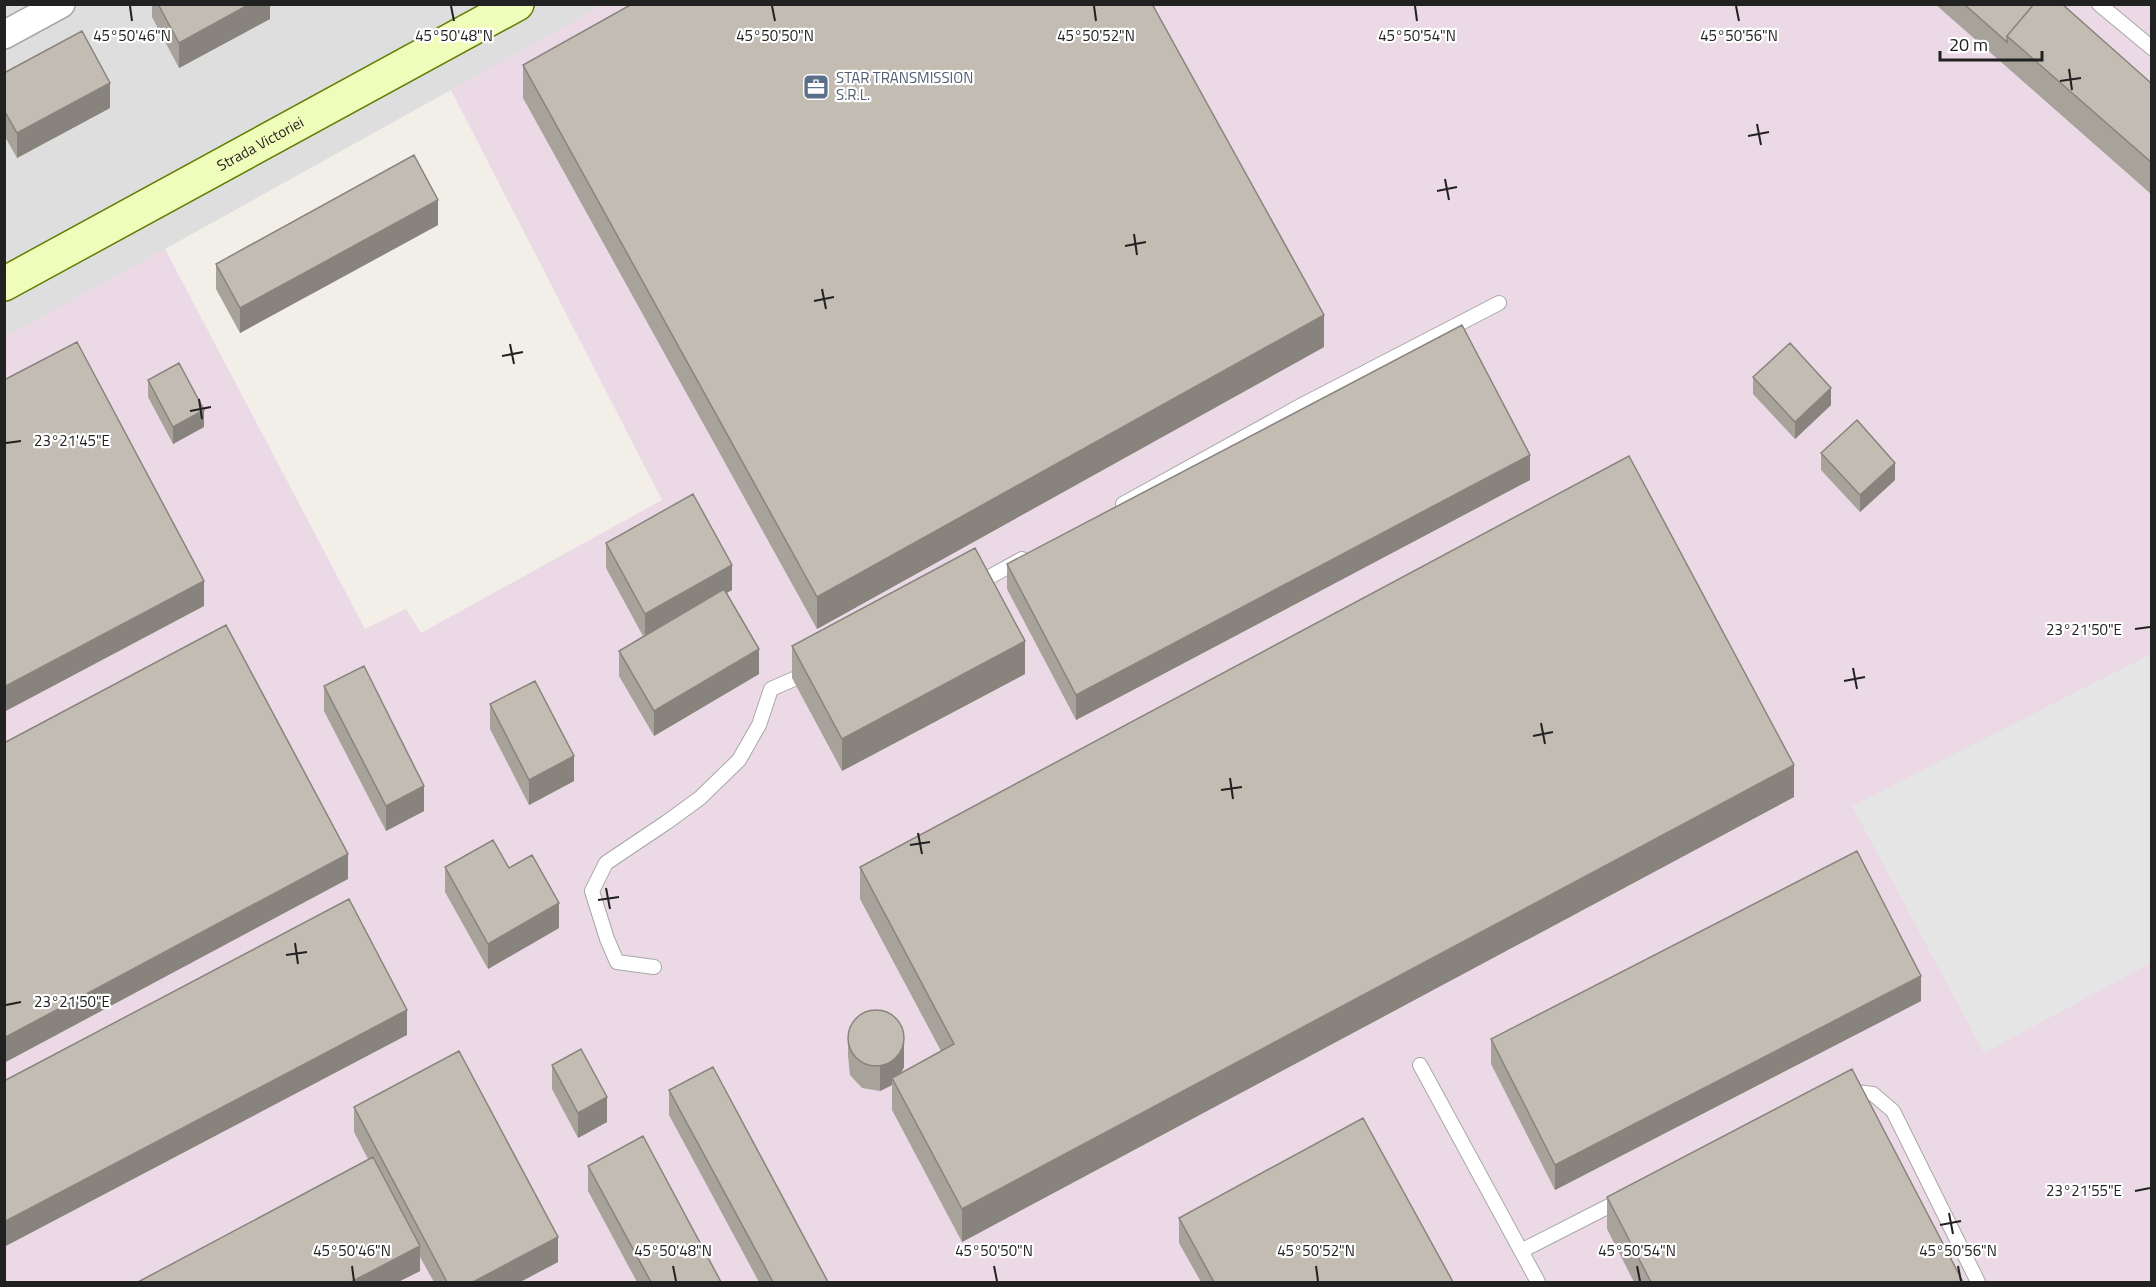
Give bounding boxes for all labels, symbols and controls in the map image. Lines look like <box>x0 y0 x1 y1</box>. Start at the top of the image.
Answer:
text: 45°50'46"N <box>93 24 171 47</box>
text: 45°50'48"N <box>415 24 493 47</box>
text: 45°50'50"N <box>736 24 814 47</box>
text: 45°50'52"N <box>1057 24 1135 47</box>
text: 45°50'54"N <box>1378 24 1456 47</box>
text: 45°50'56"N <box>1700 24 1778 47</box>
scale bar <box>1940 24 2042 62</box>
text: 20 m <box>1949 31 1988 58</box>
place label: STAR TRANSMISSION S.R.L. <box>836 66 973 106</box>
office icon: STAR TRANSMISSION S.R.L. <box>801 72 831 102</box>
street label: Strada Victoriei <box>212 111 308 177</box>
text: 23°21'45"E <box>34 429 110 452</box>
text: 23°21'50"E <box>2046 618 2122 641</box>
text: 23°21'50"E <box>34 990 110 1013</box>
text: 23°21'55"E <box>2046 1179 2122 1202</box>
text: 45°50'46"N <box>313 1239 391 1262</box>
text: 45°50'48"N <box>634 1239 712 1262</box>
text: 45°50'50"N <box>955 1239 1033 1262</box>
text: 45°50'52"N <box>1277 1239 1355 1262</box>
text: 45°50'54"N <box>1598 1239 1676 1262</box>
text: 45°50'56"N <box>1919 1239 1997 1262</box>

